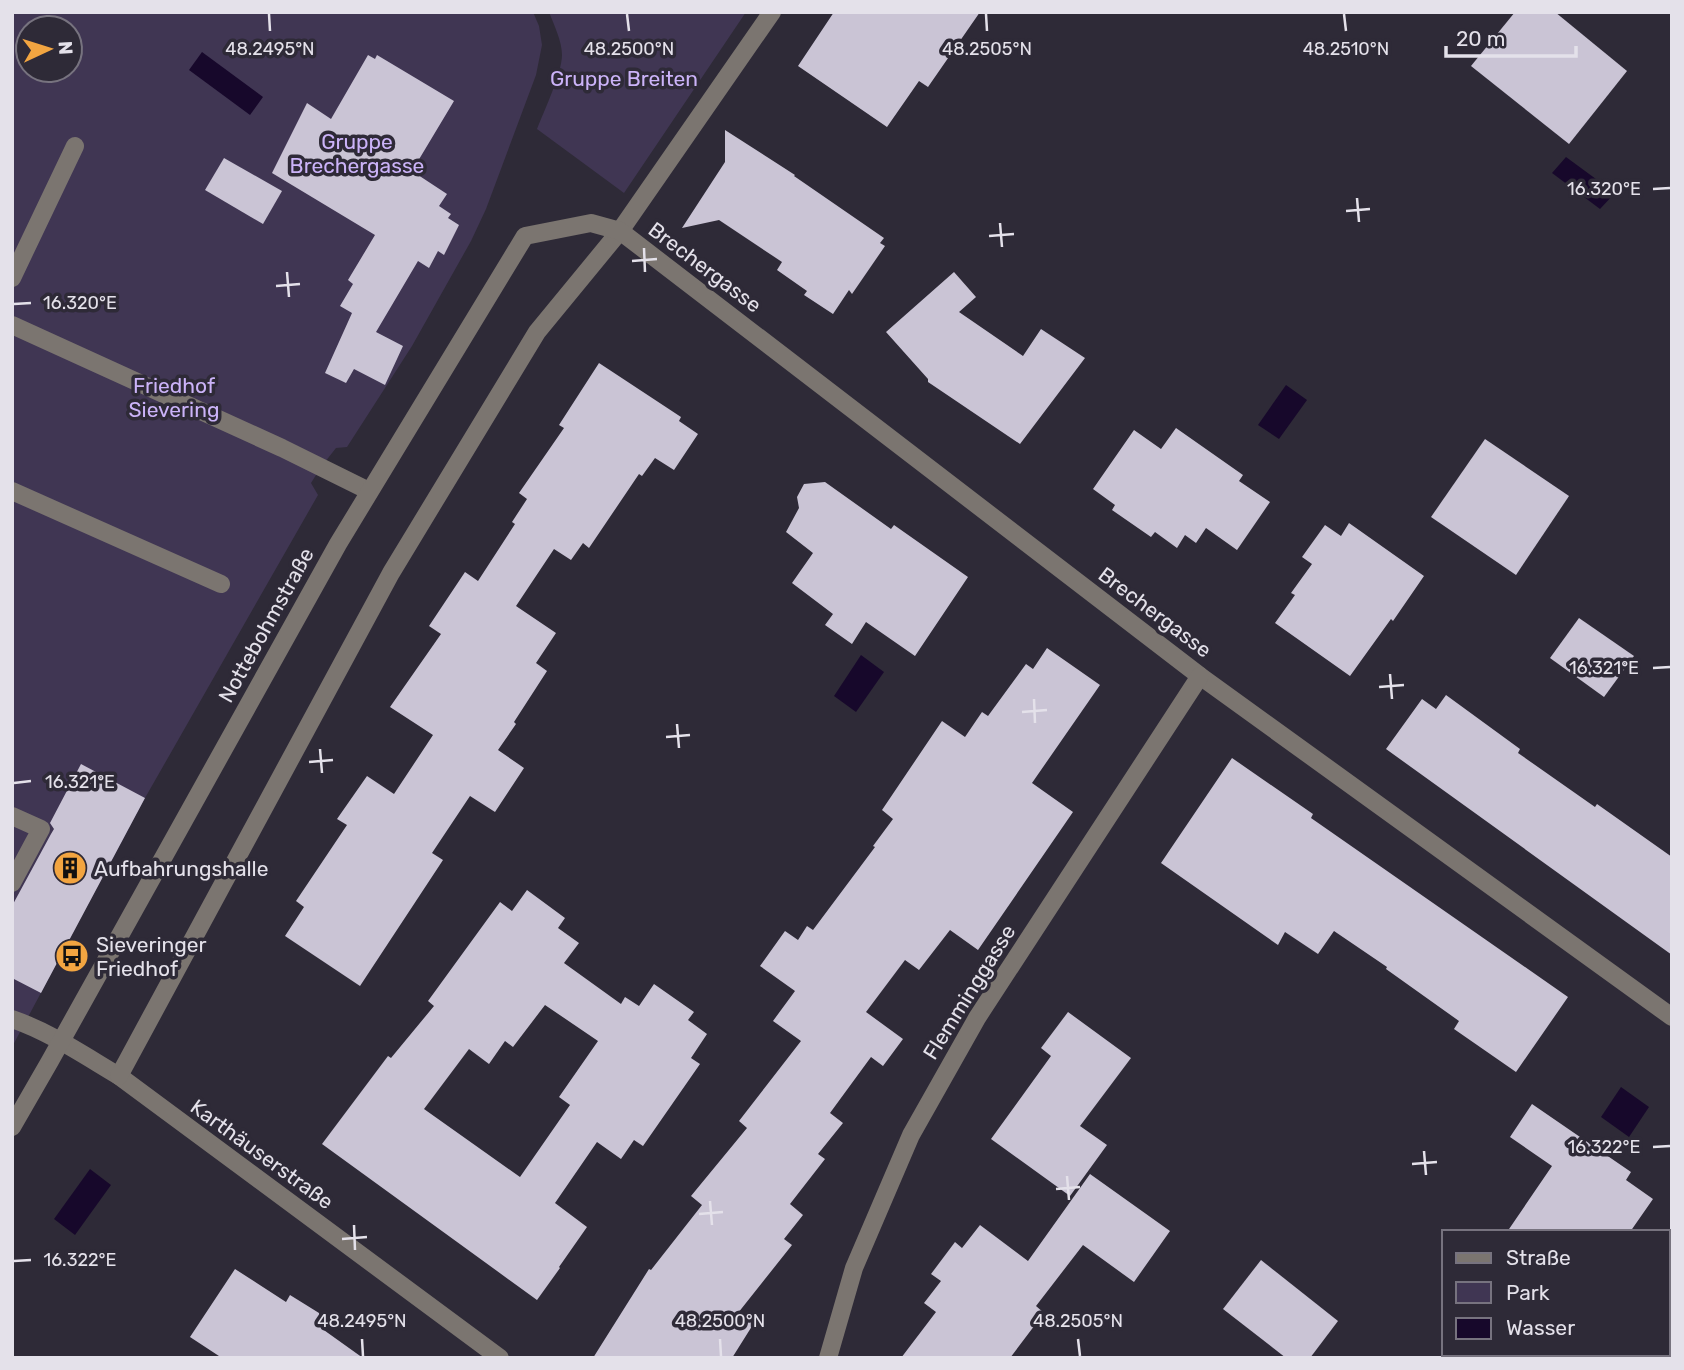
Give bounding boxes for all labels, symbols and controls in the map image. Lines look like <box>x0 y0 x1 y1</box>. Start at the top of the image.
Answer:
north arrow <box>14 14 84 84</box>
scale bar <box>1446 14 1576 58</box>
text: 20 m <box>1456 26 1505 51</box>
text: 48.2495°N <box>225 38 315 60</box>
text: 48.2500°N <box>584 38 674 60</box>
text: 48.2505°N <box>942 38 1032 60</box>
text: 48.2510°N <box>1303 38 1389 60</box>
text: N <box>54 40 77 55</box>
park label: Gruppe Breiten <box>550 66 698 91</box>
park label: Gruppe Brechergasse <box>290 129 424 178</box>
text: 16.320°E <box>1567 178 1641 200</box>
street label: Brechergasse <box>644 216 766 318</box>
text: 16.320°E <box>43 292 117 314</box>
park label: Friedhof Sievering <box>129 373 219 422</box>
street label: Nottebohmstraße <box>213 543 319 707</box>
street label: Brechergasse <box>1094 561 1216 663</box>
text: 16.321°E <box>1569 657 1639 679</box>
text: 16.321°E <box>45 771 115 793</box>
building icon: Aufbahrungshalle <box>51 849 89 887</box>
place label: Aufbahrungshalle <box>94 856 268 881</box>
street label: Flemminggasse <box>918 920 1020 1064</box>
place label: Sieveringer Friedhof <box>96 932 207 981</box>
bus stop icon: Sieveringer Friedhof <box>53 937 91 975</box>
street label: Karthäuserstraße <box>186 1094 338 1214</box>
text: 16.322°E <box>1568 1136 1640 1158</box>
legend <box>1442 1230 1670 1356</box>
text: Straße <box>1506 1245 1571 1270</box>
text: 16.322°E <box>44 1249 116 1271</box>
text: Park <box>1506 1280 1550 1305</box>
text: 48.2495°N <box>317 1310 407 1332</box>
text: 48.2500°N <box>675 1310 765 1332</box>
text: 48.2505°N <box>1033 1310 1123 1332</box>
text: Wasser <box>1506 1315 1575 1340</box>

